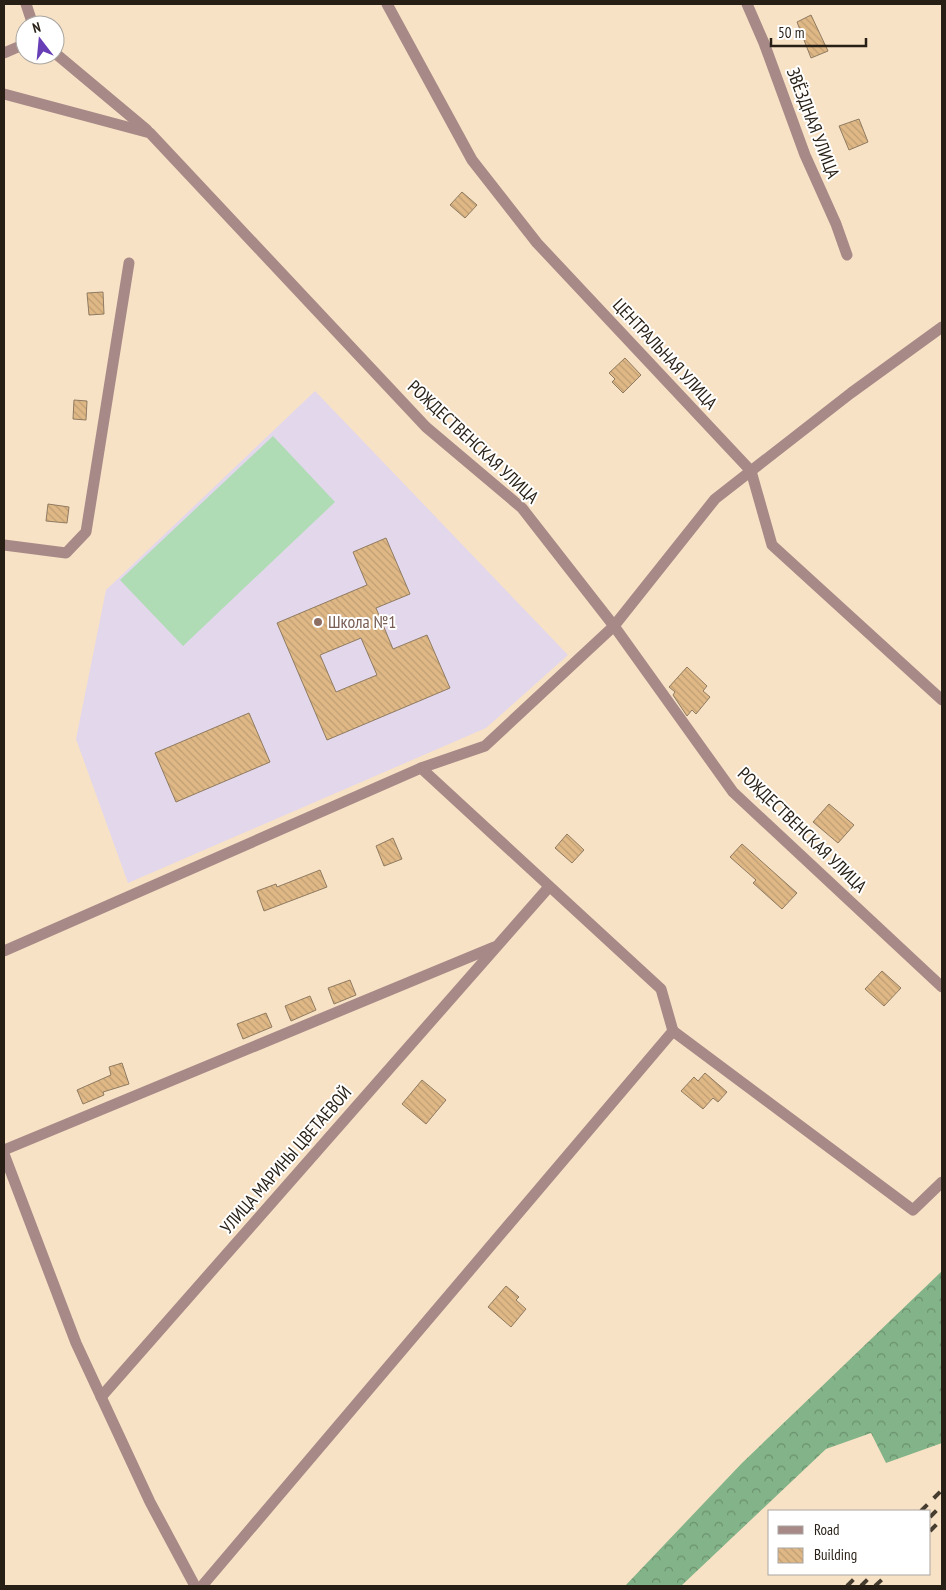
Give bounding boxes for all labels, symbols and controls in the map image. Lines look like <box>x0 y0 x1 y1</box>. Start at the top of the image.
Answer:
north arrow <box>15 15 65 65</box>
scale bar <box>771 15 866 47</box>
text: N <box>30 18 43 37</box>
text: 50 m <box>778 23 804 42</box>
street label: ЗВЁЗДНАЯ УЛИЦА <box>782 64 845 182</box>
street label: ЦЕНТРАЛЬНАЯ УЛИЦА <box>608 294 723 414</box>
street label: РОЖДЕСТВЕНСКАЯ УЛИЦА <box>403 375 544 509</box>
place label: Школа №1 <box>328 610 396 633</box>
marker: Школа №1 <box>312 616 324 628</box>
street label: РОЖДЕСТВЕНСКАЯ УЛИЦА <box>733 762 872 898</box>
street label: УЛИЦА МАРИНЫ ЦВЕТАЕВОЙ <box>215 1081 356 1238</box>
legend <box>768 1510 931 1575</box>
text: Road <box>814 1520 840 1539</box>
text: Building <box>814 1545 857 1564</box>

